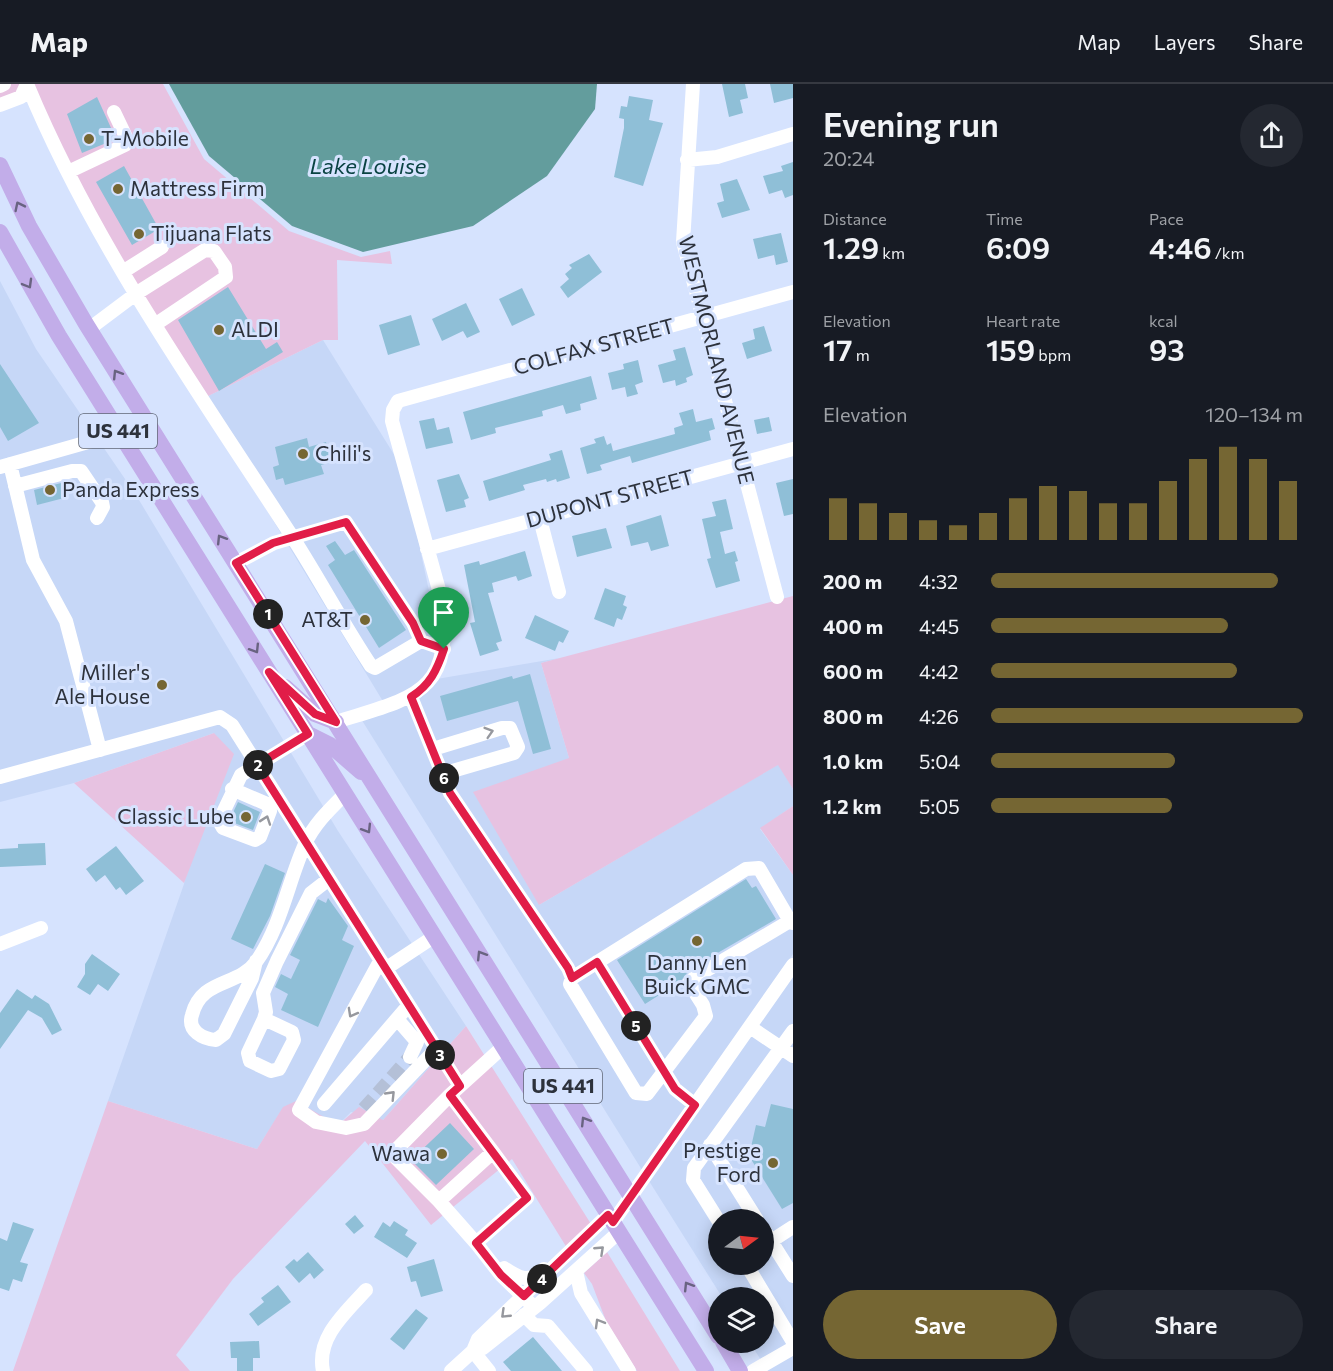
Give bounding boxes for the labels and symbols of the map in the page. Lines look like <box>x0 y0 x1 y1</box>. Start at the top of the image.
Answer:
place label: T-Mobile <box>101 125 189 150</box>
marker: T-Mobile <box>82 132 96 146</box>
water label: Lake Louise <box>310 152 427 179</box>
place label: Mattress Firm <box>130 175 264 200</box>
marker: Mattress Firm <box>111 182 125 196</box>
one-way arrow <box>15 201 27 212</box>
place label: Tijuana Flats <box>151 220 272 245</box>
marker: Tijuana Flats <box>132 227 146 241</box>
street label: WESTMORLAND AVENUE <box>674 233 760 486</box>
one-way arrow <box>21 278 32 288</box>
street label: COLFAX STREET <box>510 312 677 379</box>
place label: ALDI <box>231 316 279 341</box>
marker: ALDI <box>212 323 226 337</box>
one-way arrow <box>113 370 125 380</box>
road number: US 441 <box>79 414 157 448</box>
place label: Chili's <box>315 440 371 465</box>
marker: Chili's <box>296 447 310 461</box>
street label: DUPONT STREET <box>523 463 696 532</box>
place label: Panda Express <box>62 476 200 501</box>
marker: Panda Express <box>43 483 57 497</box>
one-way arrow <box>217 535 228 546</box>
pin <box>418 587 469 649</box>
pin: 1 <box>253 599 283 629</box>
place label: AT&T <box>301 606 353 631</box>
marker: AT&T <box>358 613 372 627</box>
one-way arrow <box>247 643 259 653</box>
place label: Miller's Ale House <box>54 659 150 708</box>
marker: Miller's Ale House <box>155 678 169 692</box>
one-way arrow <box>483 727 494 739</box>
pin: 2 <box>243 750 273 780</box>
pin: 6 <box>429 763 459 793</box>
place label: Classic Lube <box>117 803 234 828</box>
marker: Classic Lube <box>239 810 253 824</box>
one-way arrow <box>259 815 271 826</box>
one-way arrow <box>360 823 372 833</box>
marker: Danny Len Buick GMC <box>690 934 704 948</box>
place label: Danny Len Buick GMC <box>644 949 750 998</box>
one-way arrow <box>477 951 489 961</box>
one-way arrow <box>348 1006 359 1017</box>
pin: 5 <box>621 1011 651 1041</box>
pin: 3 <box>425 1040 455 1070</box>
road number: US 441 <box>524 1069 602 1103</box>
one-way arrow <box>384 1091 395 1102</box>
one-way arrow <box>580 1117 592 1127</box>
place label: Prestige Ford <box>683 1137 761 1186</box>
place label: Wawa <box>371 1140 430 1165</box>
marker: Wawa <box>435 1147 449 1161</box>
marker: Prestige Ford <box>766 1156 780 1170</box>
north arrow <box>708 1209 774 1275</box>
one-way arrow <box>593 1246 603 1257</box>
pin: 4 <box>527 1264 557 1294</box>
one-way arrow <box>683 1282 695 1292</box>
one-way arrow <box>501 1306 512 1317</box>
one-way arrow <box>595 1319 606 1329</box>

